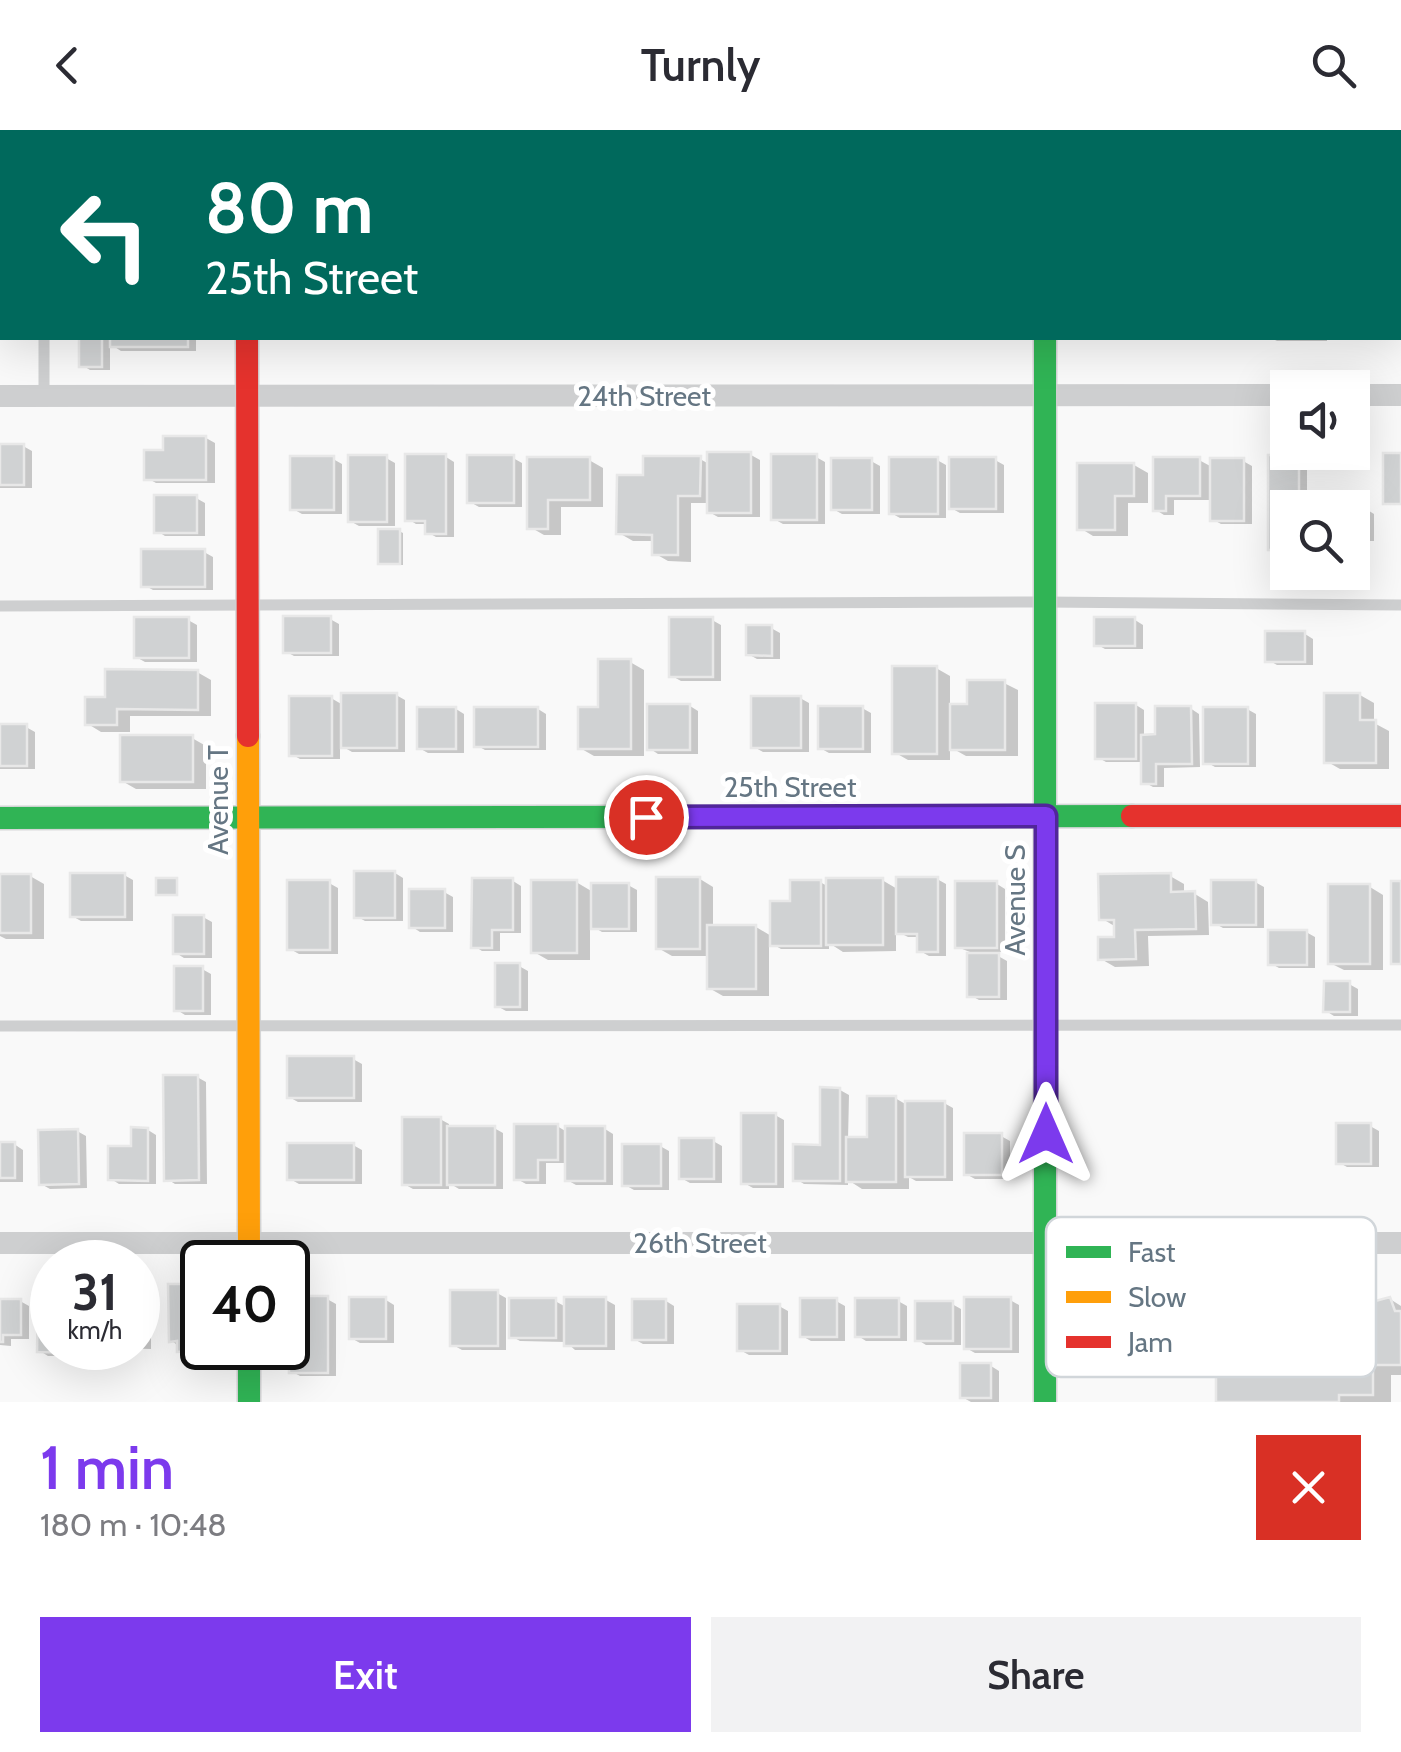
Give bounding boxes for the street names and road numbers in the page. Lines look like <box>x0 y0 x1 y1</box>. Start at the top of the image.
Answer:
street label: 24th Street <box>577 379 711 413</box>
street label: Avenue T <box>201 745 235 855</box>
street label: 25th Street <box>724 770 856 804</box>
street label: Avenue S <box>998 844 1032 956</box>
street label: 26th Street <box>633 1226 767 1260</box>

